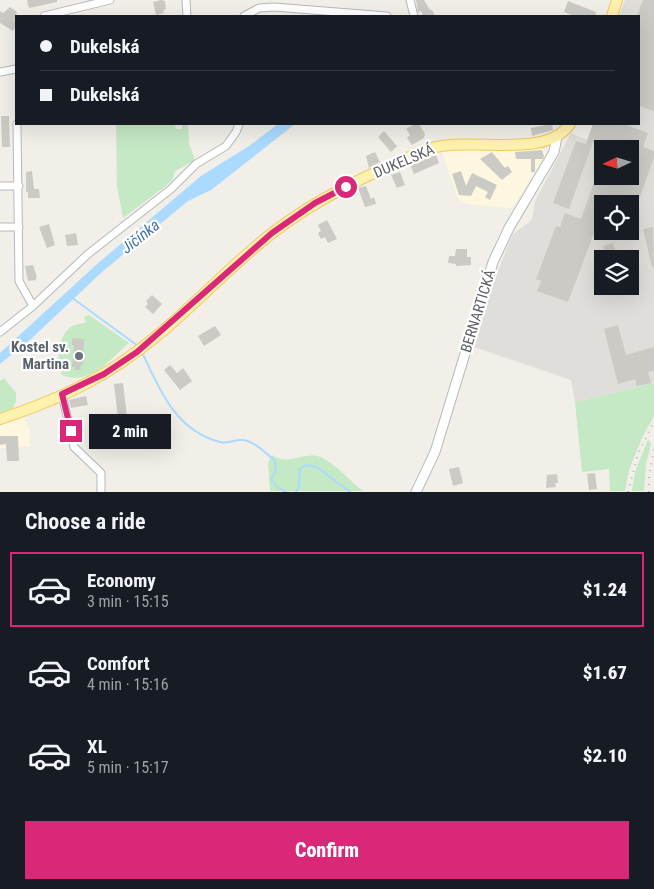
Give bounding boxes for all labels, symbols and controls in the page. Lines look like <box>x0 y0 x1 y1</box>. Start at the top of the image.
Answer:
text: Dukelská <box>70 35 140 58</box>
text: Dukelská <box>70 83 140 106</box>
street label: DUKELSKÁ <box>371 140 437 182</box>
north arrow <box>594 140 639 185</box>
map controls <box>594 140 639 295</box>
route start <box>335 176 357 198</box>
button: locate <box>594 195 639 240</box>
water label: Jičínka <box>117 215 163 257</box>
button: layers <box>594 250 639 295</box>
street label: BERNARTICKÁ <box>457 267 499 355</box>
place label: Kostel sv. Martina <box>11 338 69 373</box>
marker: Kostel sv. Martina <box>73 350 85 362</box>
callout: 2 min <box>88 414 171 448</box>
route end <box>60 420 82 442</box>
text: 2 min <box>112 422 148 441</box>
text: Choose a ride <box>25 509 146 534</box>
icon: car <box>27 567 72 612</box>
text: Economy <box>87 569 156 592</box>
text: $1.24 <box>583 578 627 601</box>
text: 3 min · 15:15 <box>87 592 169 611</box>
icon: car <box>27 650 72 695</box>
text: Comfort <box>87 652 150 675</box>
text: $1.67 <box>583 661 627 684</box>
text: 4 min · 15:16 <box>87 675 169 694</box>
icon: car <box>27 733 72 778</box>
text: XL <box>87 735 107 758</box>
text: $2.10 <box>583 744 627 767</box>
text: 5 min · 15:17 <box>87 758 169 777</box>
button: Confirm <box>25 821 629 879</box>

